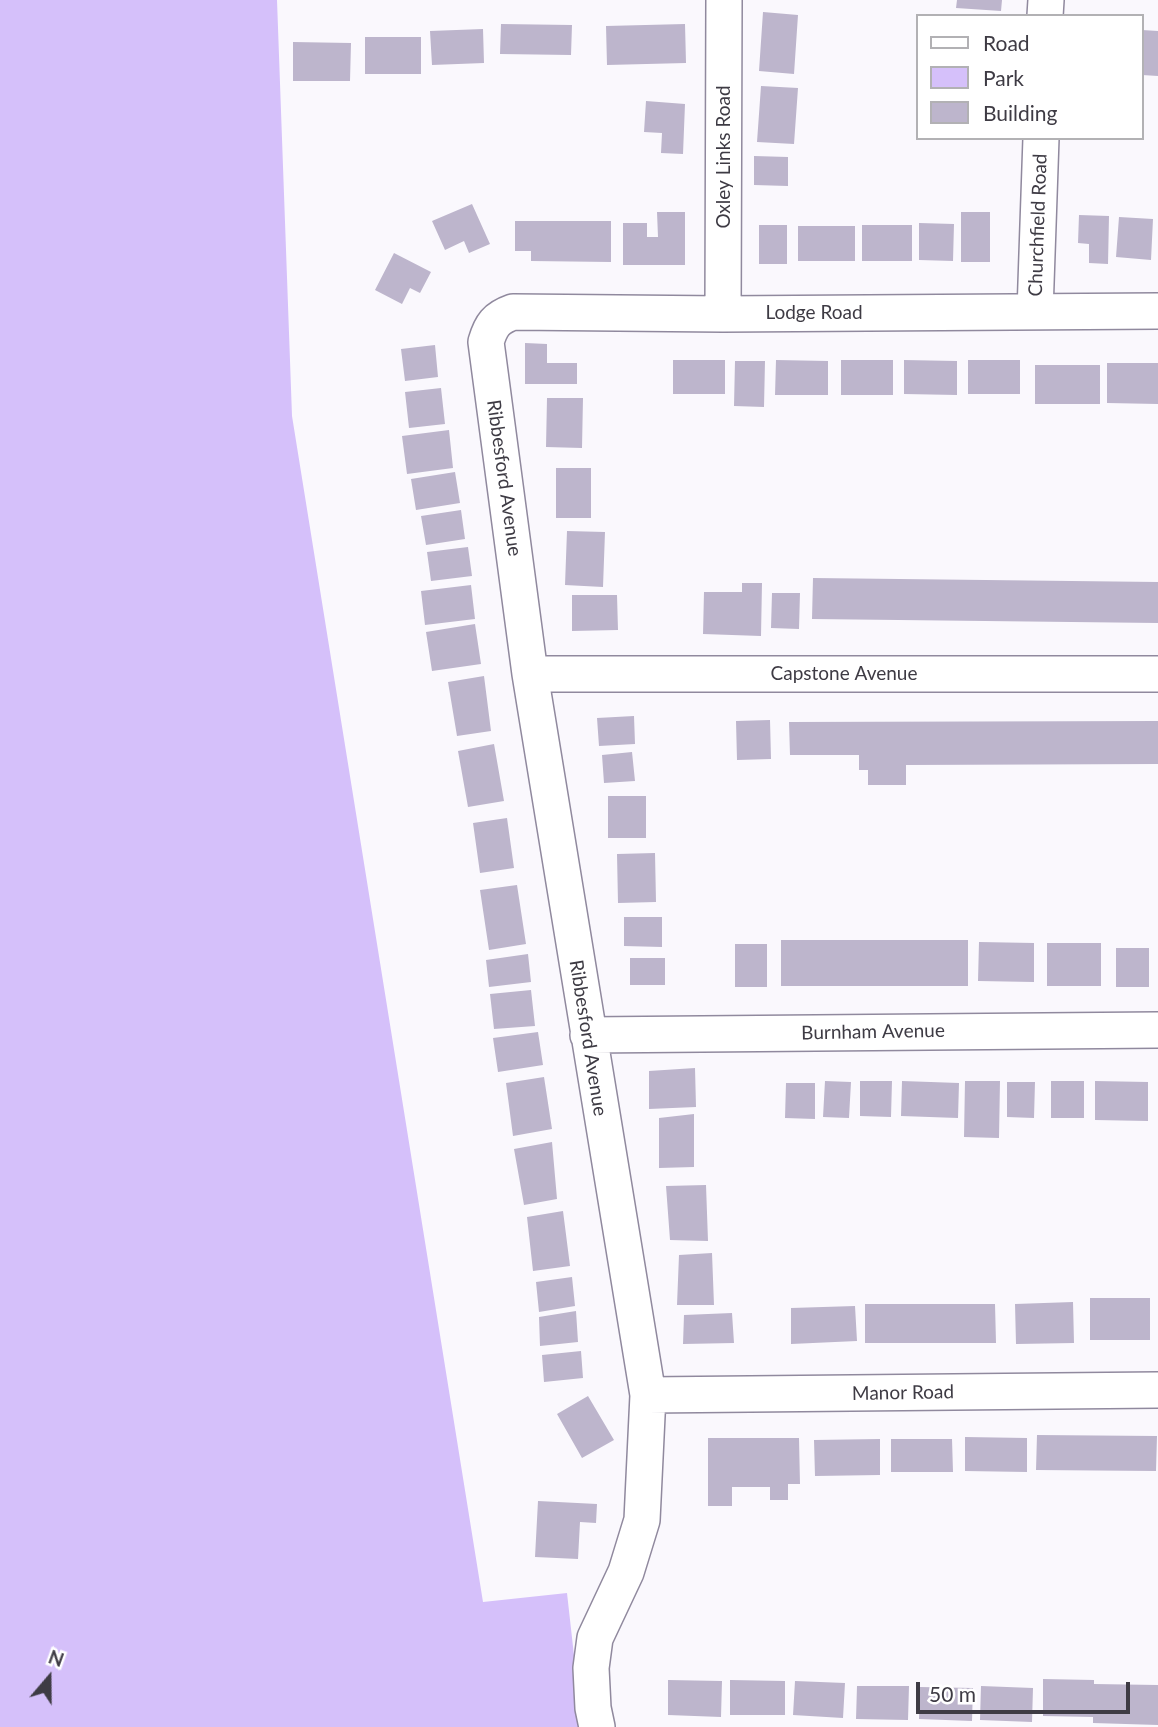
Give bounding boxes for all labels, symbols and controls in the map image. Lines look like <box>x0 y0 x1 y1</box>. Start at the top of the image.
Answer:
legend <box>916 14 1144 140</box>
text: Road <box>983 30 1030 55</box>
text: Park <box>983 65 1024 90</box>
street label: Oxley Links Road <box>713 85 735 229</box>
text: Building <box>983 100 1058 125</box>
street label: Churchfield Road <box>1024 153 1052 297</box>
street label: Lodge Road <box>765 302 863 324</box>
street label: Ribbesford Avenue <box>482 398 526 558</box>
street label: Capstone Avenue <box>771 663 917 685</box>
street label: Ribbesford Avenue <box>564 958 612 1118</box>
street label: Burnham Avenue <box>801 1019 945 1045</box>
street label: Manor Road <box>852 1381 954 1405</box>
north arrow <box>14 1643 84 1713</box>
text: N <box>46 1644 67 1671</box>
scale bar <box>920 1668 1134 1712</box>
text: 50 m <box>929 1681 976 1706</box>

